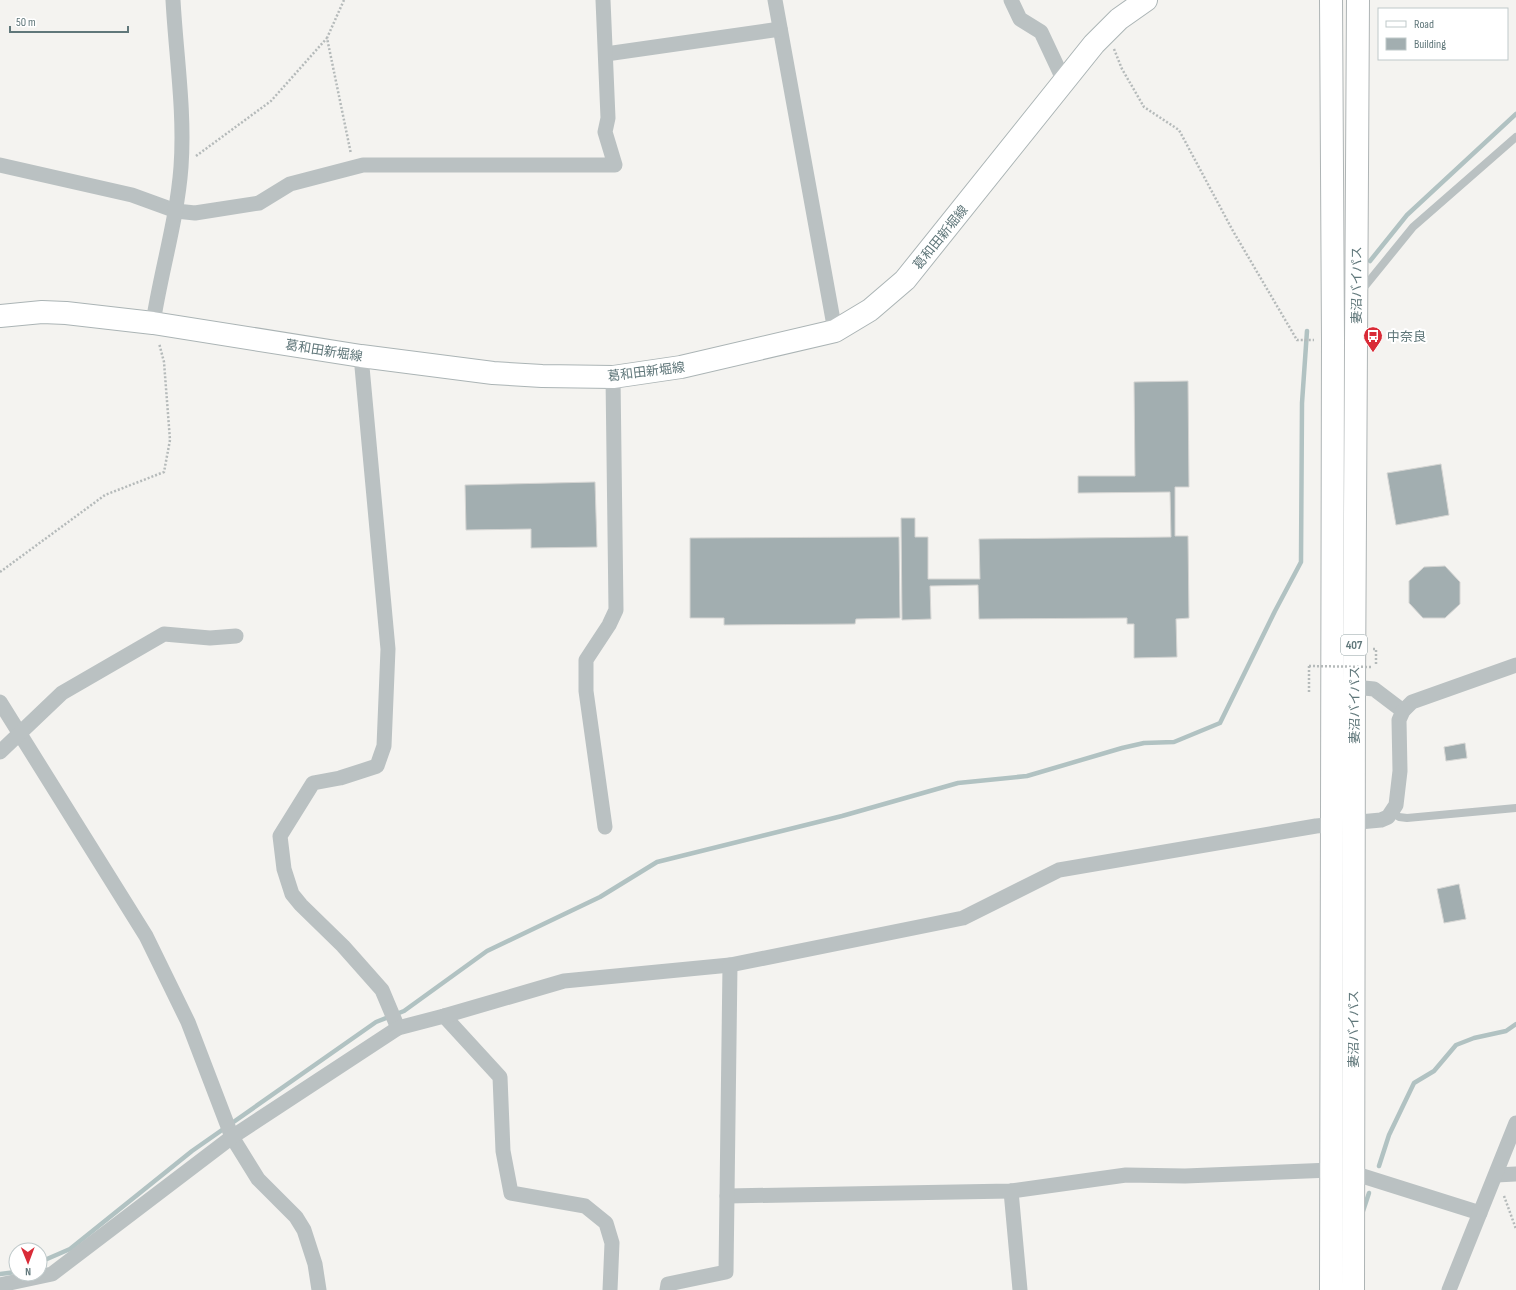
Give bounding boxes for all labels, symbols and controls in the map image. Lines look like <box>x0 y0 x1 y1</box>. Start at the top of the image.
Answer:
scale bar <box>10 8 128 34</box>
legend <box>1378 8 1508 60</box>
text: 50 m <box>16 15 36 30</box>
text: Road <box>1414 17 1434 32</box>
text: Building <box>1414 37 1446 52</box>
street label: 葛和田新堀線 <box>910 202 972 273</box>
street label: 妻沼バイパス <box>1349 246 1365 324</box>
bus stop icon: 中奈良 <box>1362 325 1384 353</box>
place label: 中奈良 <box>1387 329 1426 345</box>
street label: 葛和田新堀線 <box>284 337 364 365</box>
street label: 葛和田新堀線 <box>606 359 686 385</box>
road number: 407 <box>1341 635 1367 655</box>
street label: 妻沼バイパス <box>1347 666 1363 744</box>
street label: 妻沼バイパス <box>1346 990 1362 1068</box>
north arrow <box>8 1242 48 1282</box>
text: N <box>25 1265 31 1278</box>

